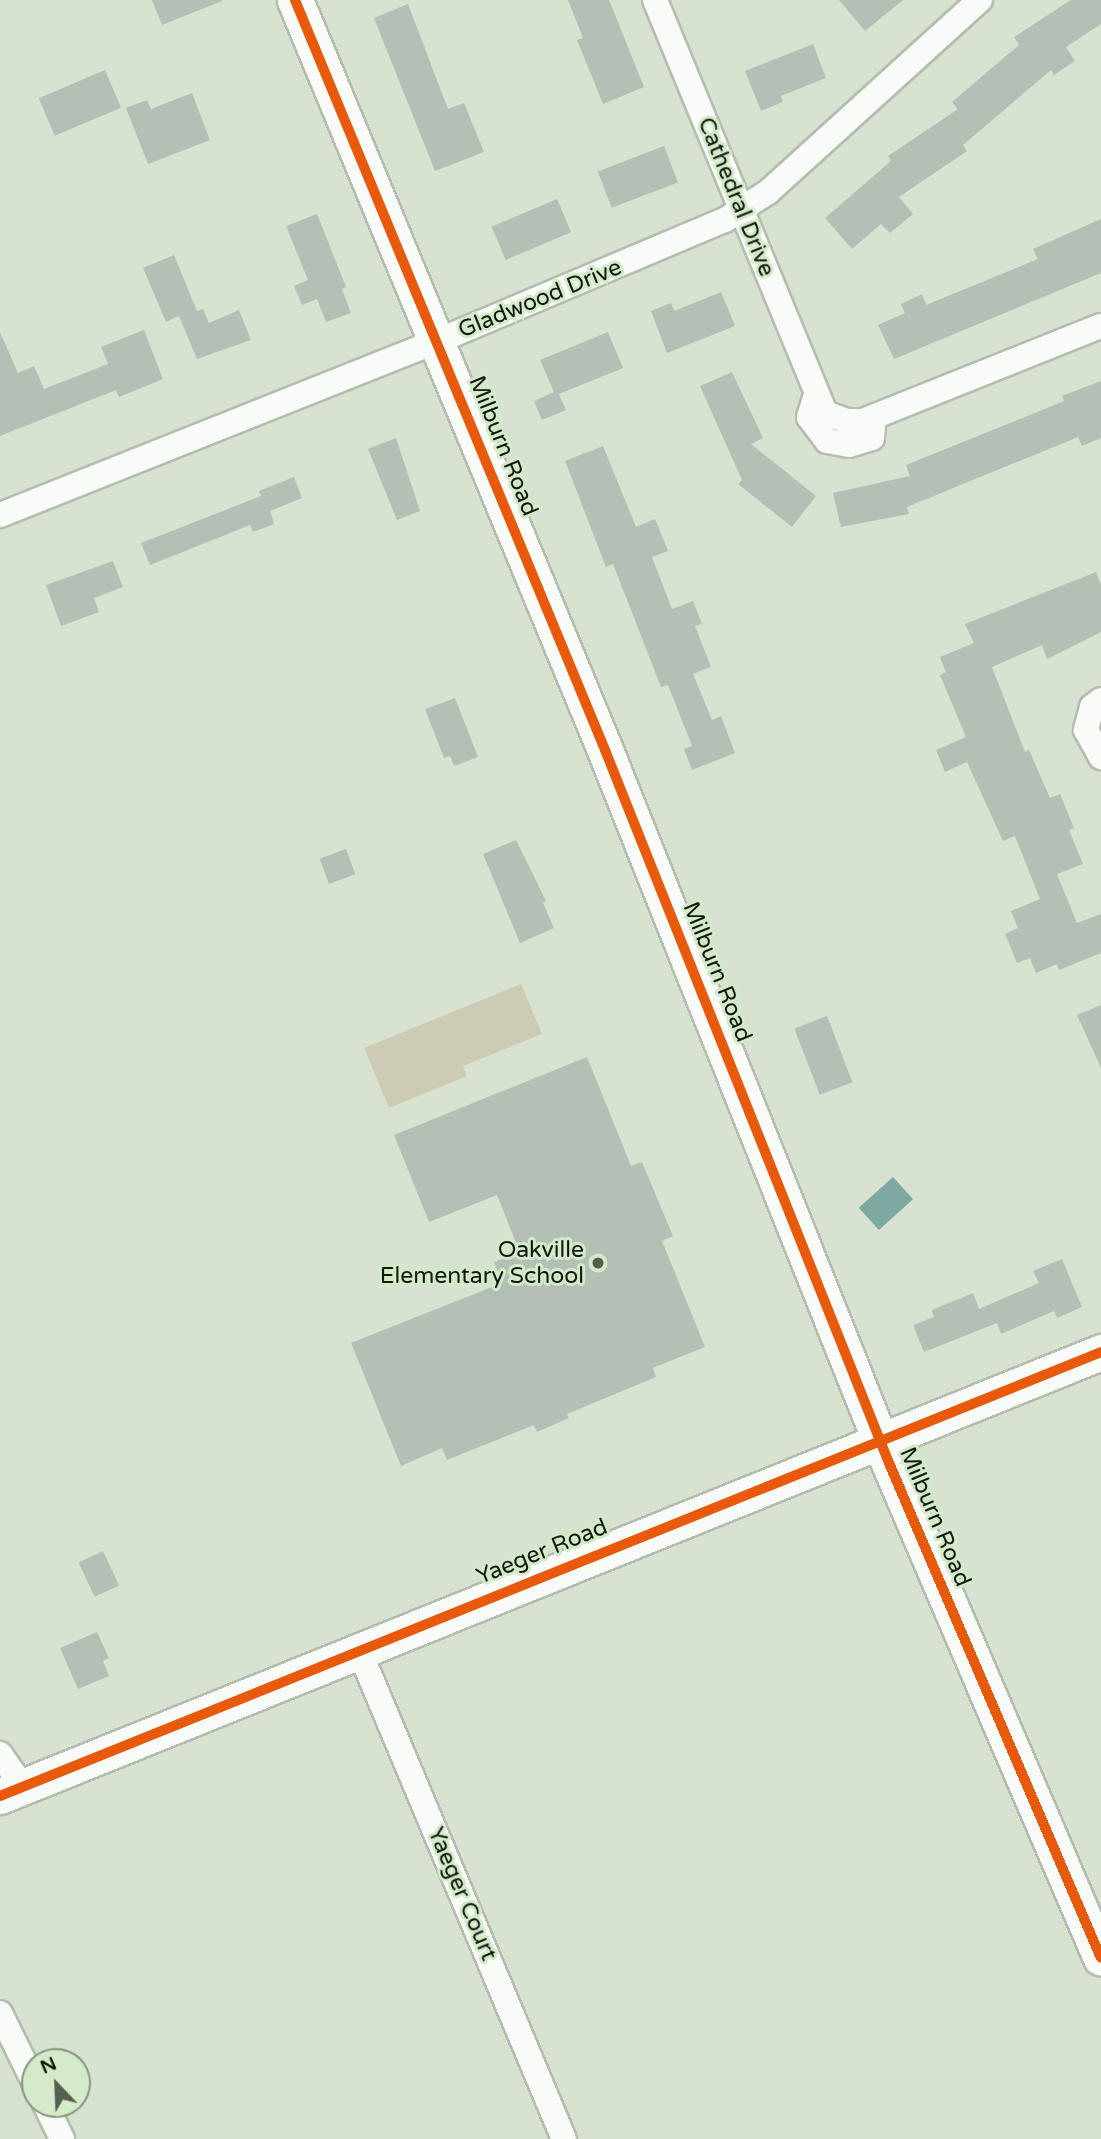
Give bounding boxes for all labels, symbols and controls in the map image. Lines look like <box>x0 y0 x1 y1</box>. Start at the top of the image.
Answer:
street label: Cathedral Drive <box>692 113 780 281</box>
street label: Gladwood Drive <box>454 254 626 344</box>
street label: Milburn Road <box>462 372 544 520</box>
street label: Milburn Road <box>676 898 758 1046</box>
place label: Oakville Elementary School <box>380 1236 584 1290</box>
marker: Oakville Elementary School <box>590 1255 606 1271</box>
street label: Milburn Road <box>893 1443 977 1591</box>
street label: Yaeger Road <box>472 1513 612 1591</box>
street label: Yaeger Court <box>421 1823 503 1965</box>
north arrow <box>21 2048 91 2118</box>
text: N <box>37 2052 60 2079</box>

